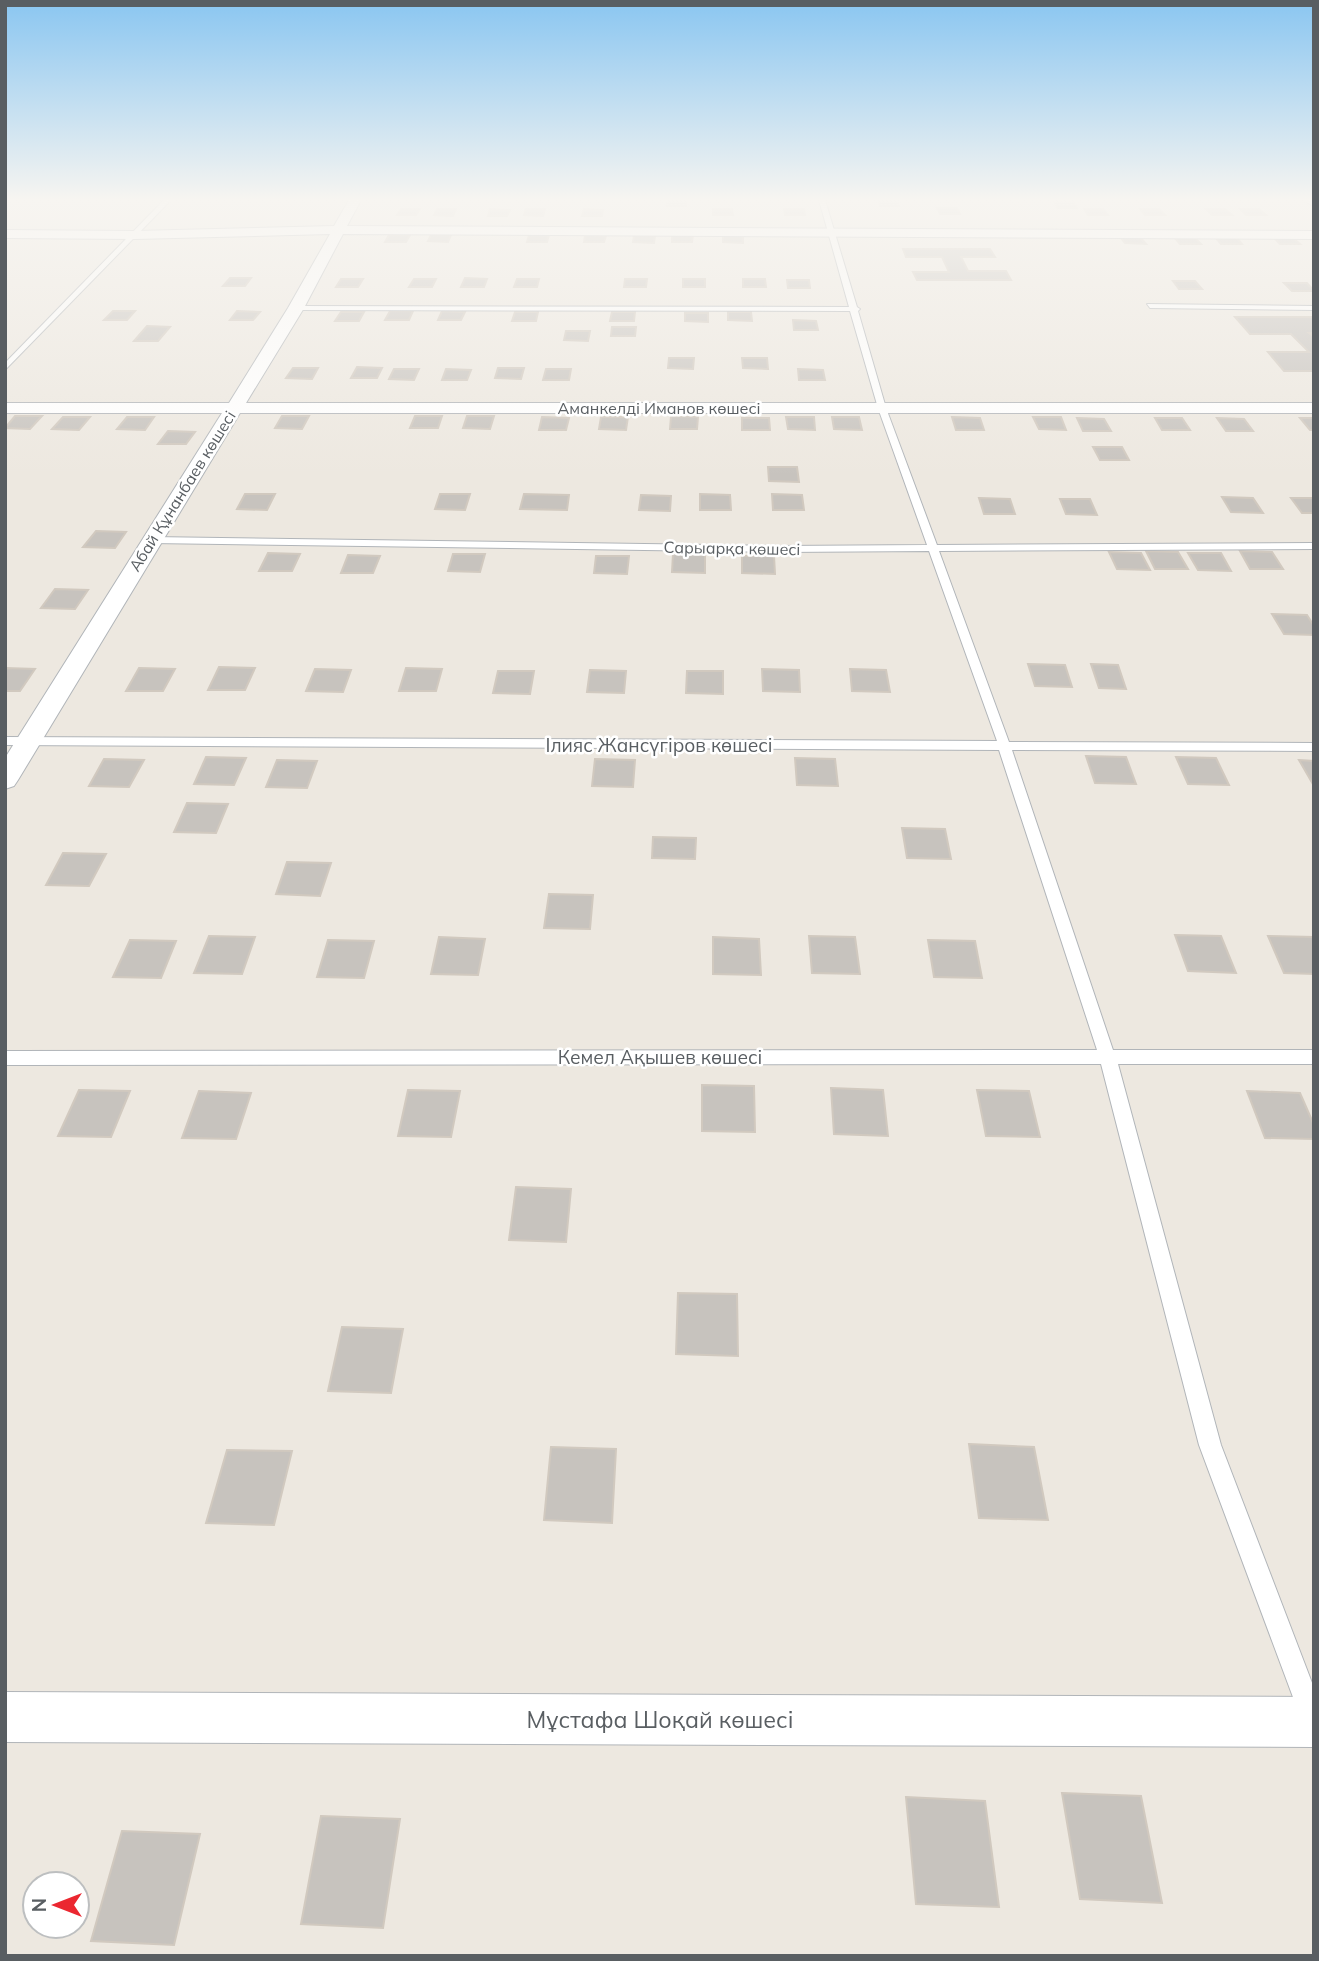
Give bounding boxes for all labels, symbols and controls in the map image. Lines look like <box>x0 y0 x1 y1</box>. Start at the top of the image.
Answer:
street label: Аманкелді Иманов көшесі <box>558 398 760 418</box>
street label: Абай Құнанбаев көшесі <box>124 407 240 575</box>
street label: Сарыарқа көшесі <box>663 537 801 559</box>
street label: Ілияс Жансүгіров көшесі <box>545 733 773 757</box>
street label: Кемел Ақышев көшесі <box>558 1045 762 1069</box>
street label: Мұстафа Шоқай көшесі <box>527 1705 793 1734</box>
north arrow <box>21 1870 91 1940</box>
text: N <box>27 1898 51 1912</box>

